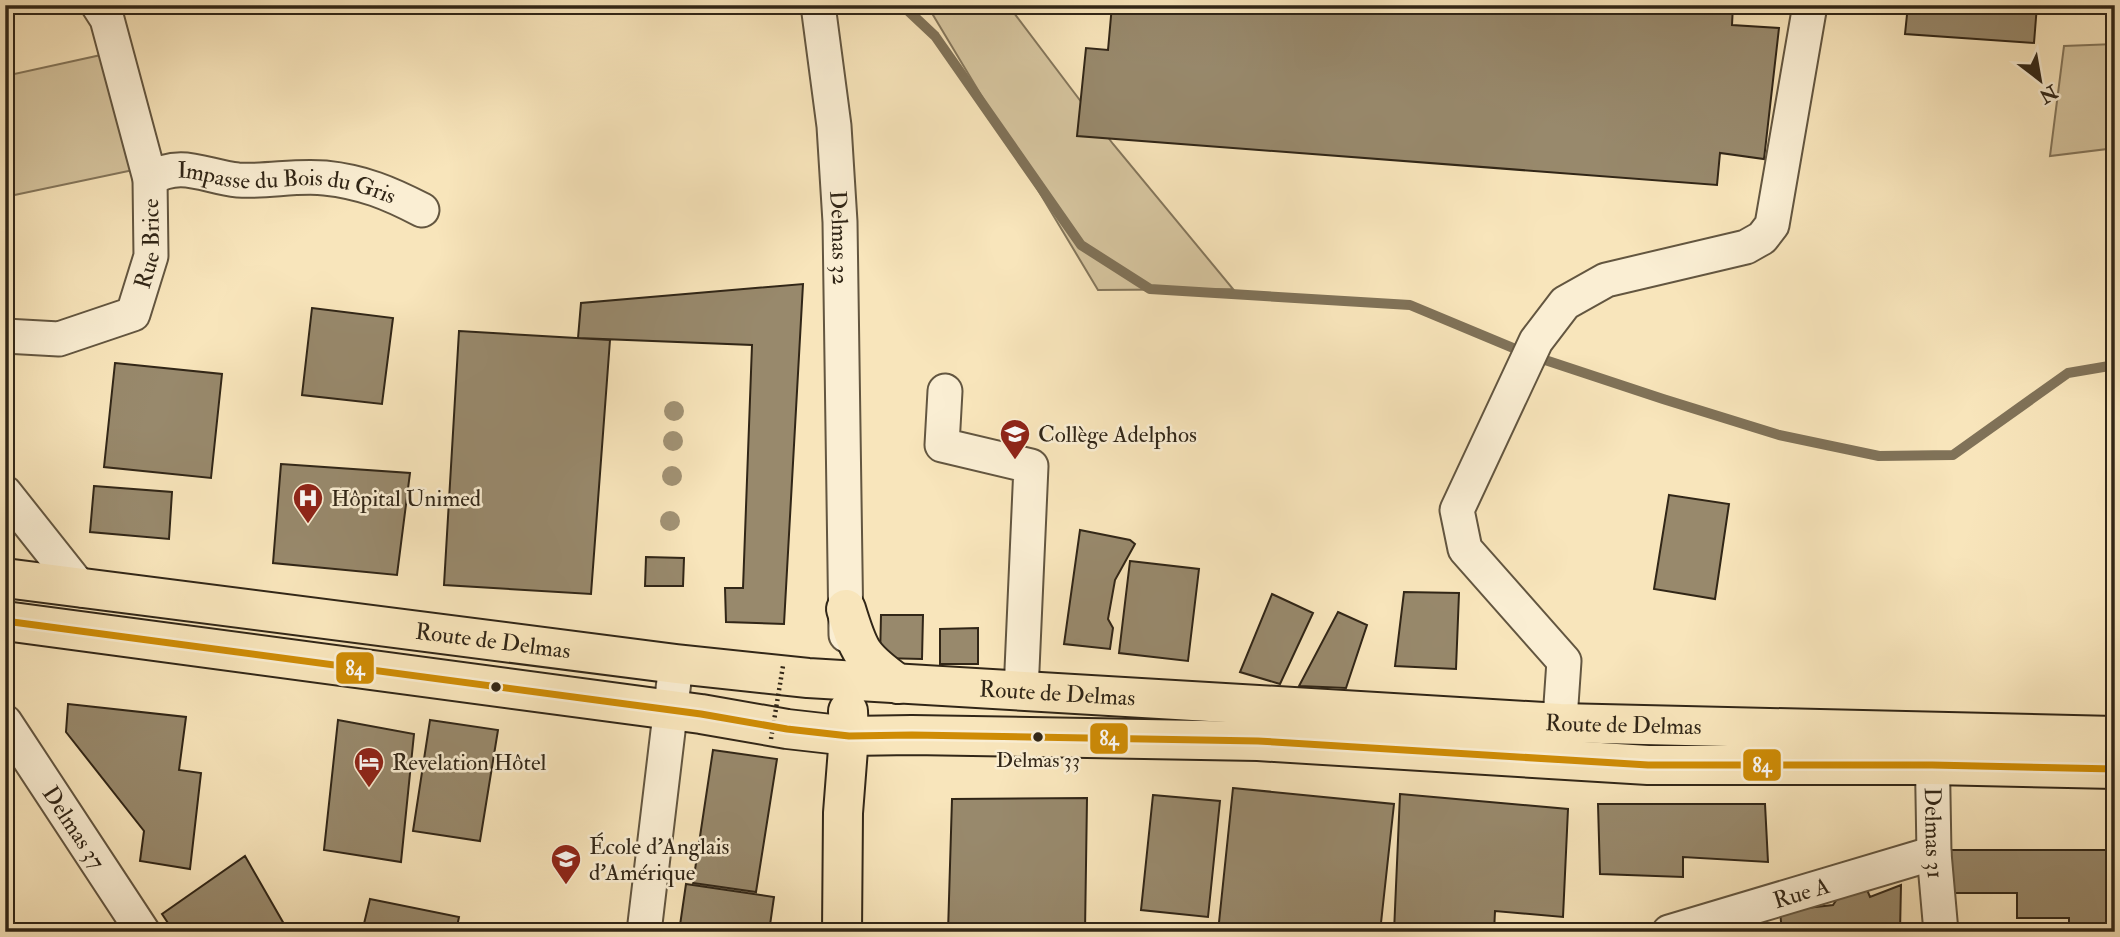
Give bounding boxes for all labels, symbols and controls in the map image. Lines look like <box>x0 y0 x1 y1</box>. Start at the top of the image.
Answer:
north arrow <box>2004 46 2074 116</box>
text: N <box>2034 79 2063 109</box>
street label: Impasse du Bois du Gris <box>177 155 401 210</box>
street label: Delmas 32 <box>824 190 855 285</box>
street label: Rue Brice <box>127 198 166 292</box>
school or university icon: Collège Adelphos <box>998 417 1032 461</box>
place label: Collège Adelphos <box>1038 420 1197 450</box>
hospital icon: Hôpital Unimed <box>291 481 325 525</box>
place label: Hôpital Unimed <box>331 484 481 514</box>
street label: Route de Delmas <box>414 616 573 665</box>
line badge: 84 <box>335 651 375 685</box>
text: 84 <box>345 657 366 681</box>
street label: Route de Delmas <box>978 674 1136 712</box>
unlabelled marker <box>489 680 503 694</box>
street label: Route de Delmas <box>1544 708 1702 741</box>
line badge: 84 <box>1089 722 1129 755</box>
text: 84 <box>1099 727 1120 751</box>
marker: Delmas 33 <box>1031 730 1045 744</box>
hotel icon: Revelation Hôtel <box>352 745 386 789</box>
place label: Delmas 33 <box>996 747 1080 774</box>
place label: Revelation Hôtel <box>392 748 546 777</box>
line badge: 84 <box>1742 748 1782 782</box>
text: 84 <box>1752 754 1773 778</box>
street label: Delmas 37 <box>36 780 112 875</box>
street label: Delmas 31 <box>1918 787 1951 880</box>
place label: École d'Anglais d'Amérique <box>589 832 730 887</box>
school or university icon: École d'Anglais d'Amérique <box>549 842 583 886</box>
street label: Rue A <box>1770 870 1833 915</box>

